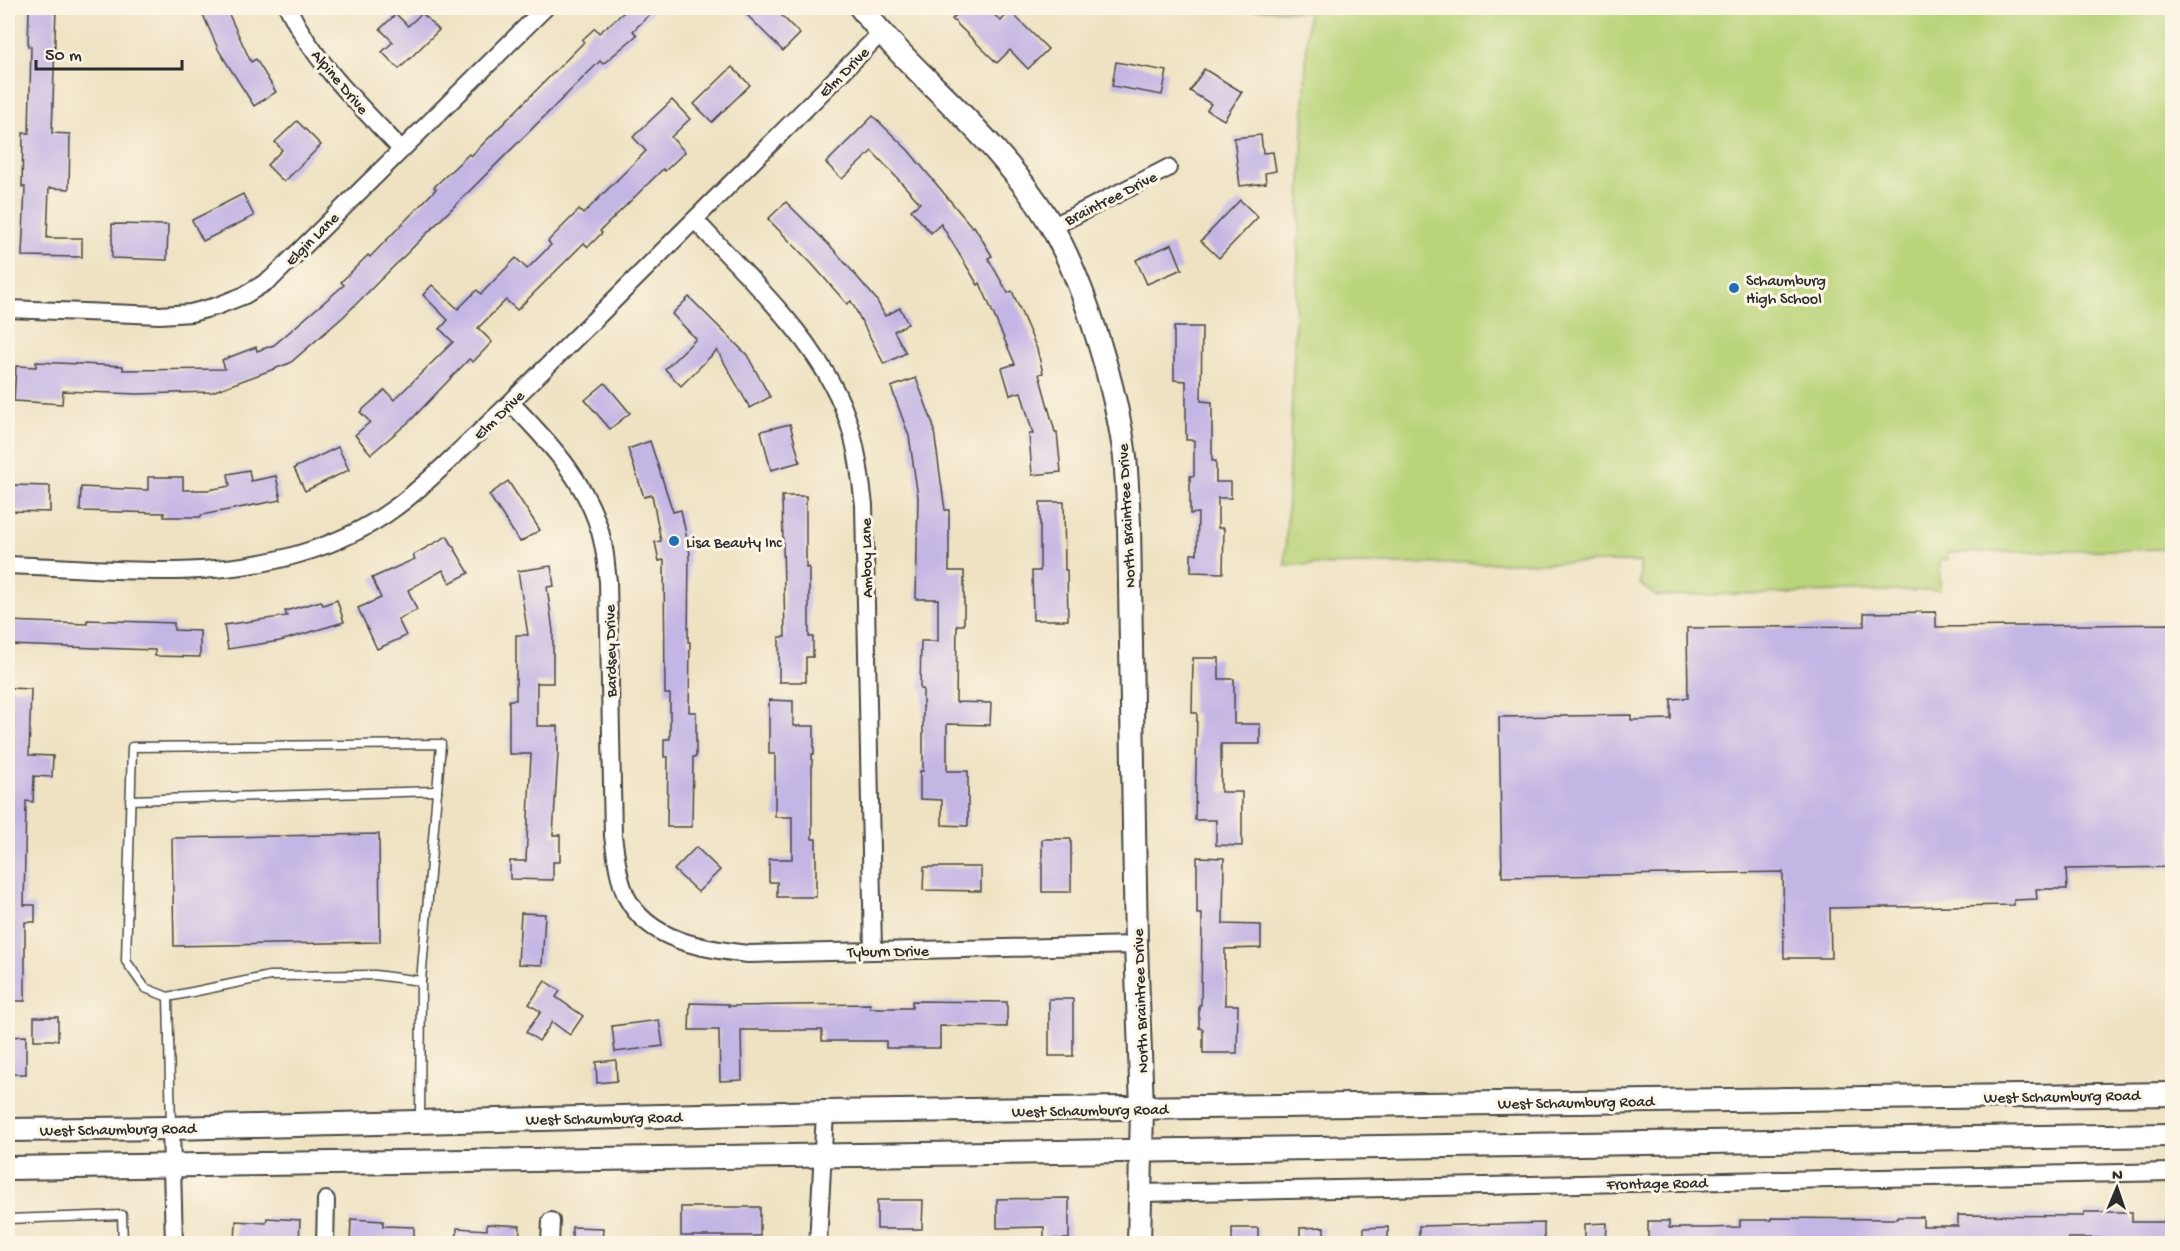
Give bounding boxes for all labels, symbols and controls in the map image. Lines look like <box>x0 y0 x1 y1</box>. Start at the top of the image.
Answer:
scale bar <box>36 33 182 71</box>
street label: Elm Drive <box>816 44 875 103</box>
text: 50 m <box>45 46 82 67</box>
street label: Alpine Drive <box>306 47 371 120</box>
street label: Braintree Drive <box>1061 168 1162 232</box>
street label: Elgin Lane <box>283 209 345 271</box>
place label: Schaumburg High School <box>1746 273 1826 310</box>
marker: Schaumburg High School <box>1727 281 1741 295</box>
street label: Elm Drive <box>471 387 530 445</box>
street label: North Braintree Drive <box>1115 442 1142 588</box>
street label: Amboy Lane <box>858 517 879 598</box>
marker: Lisa Beauty Inc <box>667 534 681 548</box>
place label: Lisa Beauty Inc <box>686 535 782 554</box>
street label: Bardsey Drive <box>602 604 623 698</box>
street label: North Braintree Drive <box>1130 928 1155 1073</box>
street label: Tyburn Drive <box>846 943 930 964</box>
street label: West Schaumburg Road <box>1984 1088 2142 1109</box>
street label: West Schaumburg Road <box>1498 1094 1656 1115</box>
street label: West Schaumburg Road <box>1012 1102 1170 1123</box>
street label: West Schaumburg Road <box>526 1110 684 1131</box>
street label: West Schaumburg Road <box>40 1121 198 1142</box>
north arrow <box>2087 1158 2147 1218</box>
text: N <box>2112 1167 2124 1186</box>
street label: Frontage Road <box>1605 1175 1709 1196</box>

